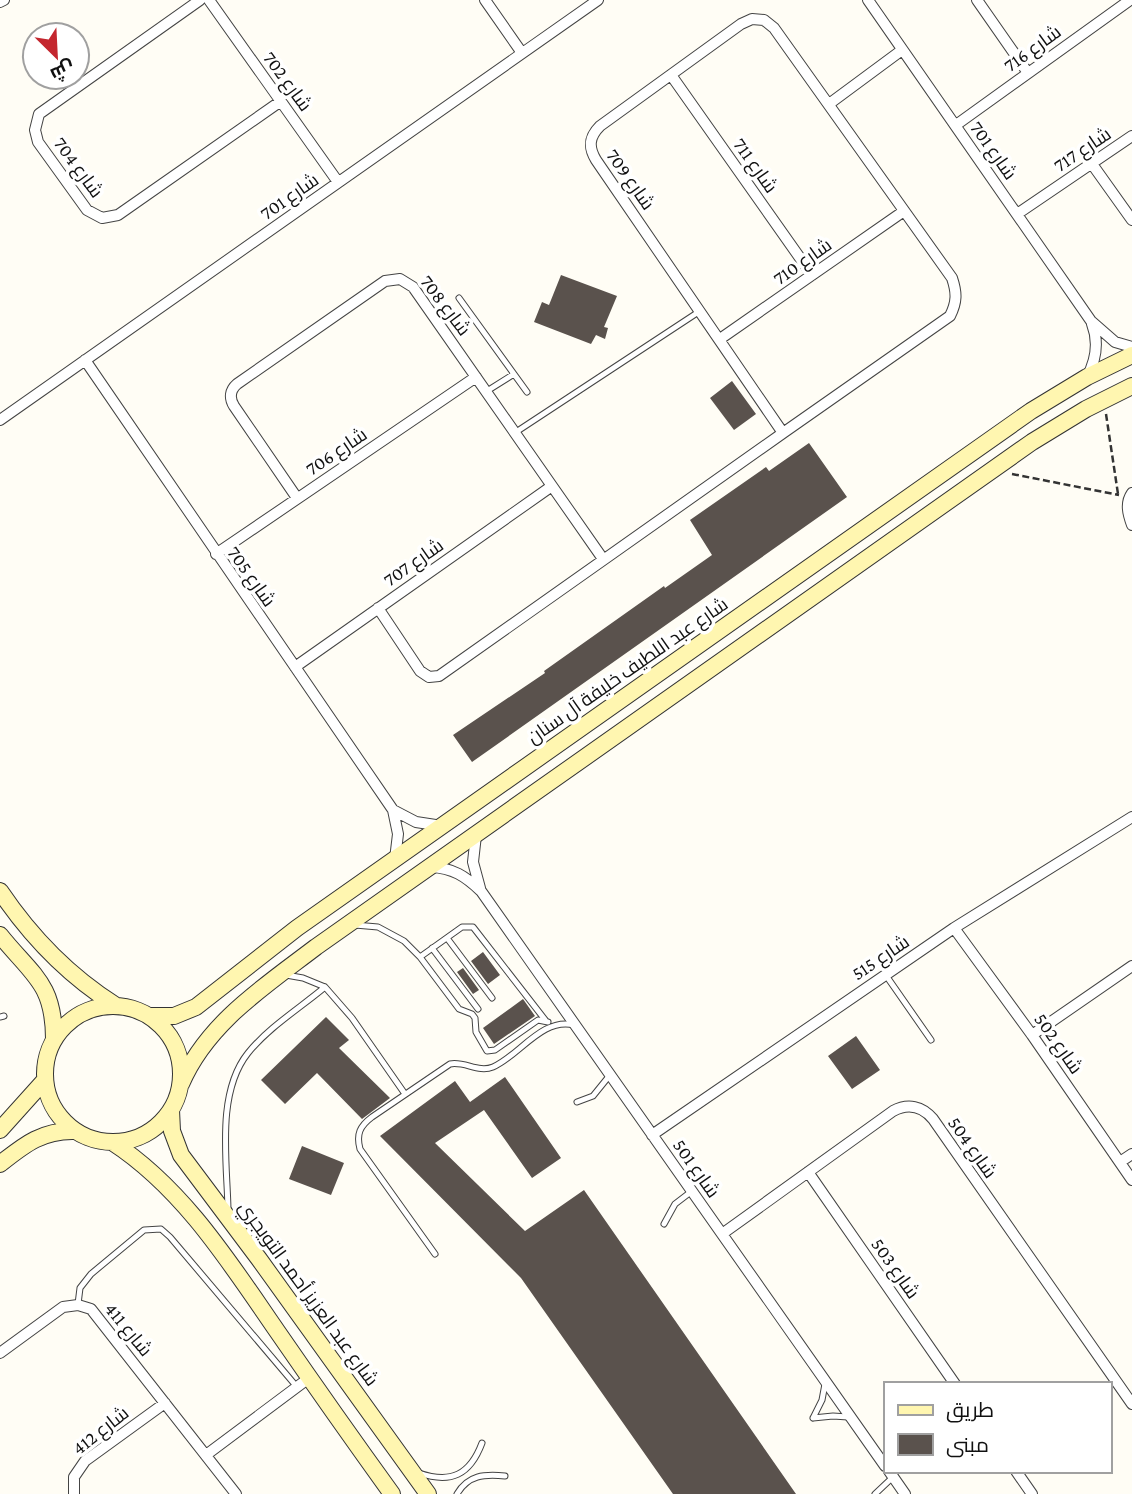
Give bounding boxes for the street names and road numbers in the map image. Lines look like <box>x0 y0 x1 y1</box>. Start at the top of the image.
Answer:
street label: شارع 716 <box>1000 21 1067 78</box>
street label: شارع 702 <box>257 47 316 117</box>
street label: شارع 701 <box>964 117 1021 185</box>
street label: شارع 717 <box>1050 123 1116 179</box>
street label: شارع 704 <box>47 133 107 203</box>
street label: شارع 711 <box>727 134 782 198</box>
street label: شارع 709 <box>600 145 659 215</box>
street label: شارع 701 <box>256 169 324 226</box>
street label: شارع 710 <box>769 234 837 291</box>
street label: شارع 708 <box>414 271 475 341</box>
street label: شارع 706 <box>302 423 373 482</box>
street label: شارع 707 <box>379 534 449 593</box>
street label: شارع 705 <box>221 542 280 612</box>
street label: شارع عبد اللطيف خليفة آل سنان <box>523 593 733 750</box>
street label: شارع 515 <box>848 931 915 987</box>
street label: شارع 502 <box>1028 1009 1087 1079</box>
street label: شارع 504 <box>942 1113 1001 1184</box>
street label: شارع 501 <box>666 1135 724 1203</box>
street label: شارع عبد العزيز أحمد التويجري <box>231 1196 384 1392</box>
street label: شارع 503 <box>865 1234 924 1304</box>
street label: شارع 411 <box>98 1298 157 1362</box>
street label: شارع 412 <box>68 1402 134 1461</box>

